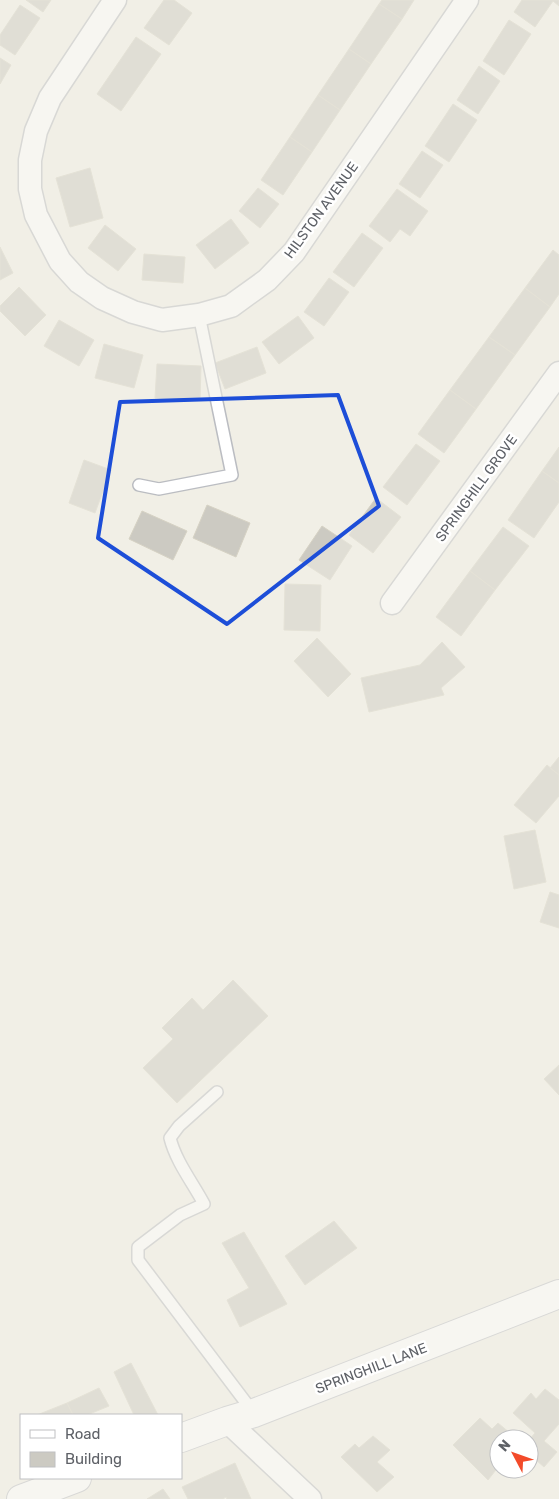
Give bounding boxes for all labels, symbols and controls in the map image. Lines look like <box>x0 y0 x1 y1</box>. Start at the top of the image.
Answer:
street label: HILSTON AVENUE <box>281 159 362 262</box>
street label: SPRINGHILL GROVE <box>432 431 521 545</box>
street label: SPRINGHILL LANE <box>313 1339 429 1398</box>
legend <box>20 1414 182 1479</box>
text: Road <box>65 1425 101 1443</box>
north arrow <box>489 1429 539 1479</box>
text: N <box>495 1436 514 1455</box>
text: Building <box>65 1450 122 1468</box>

